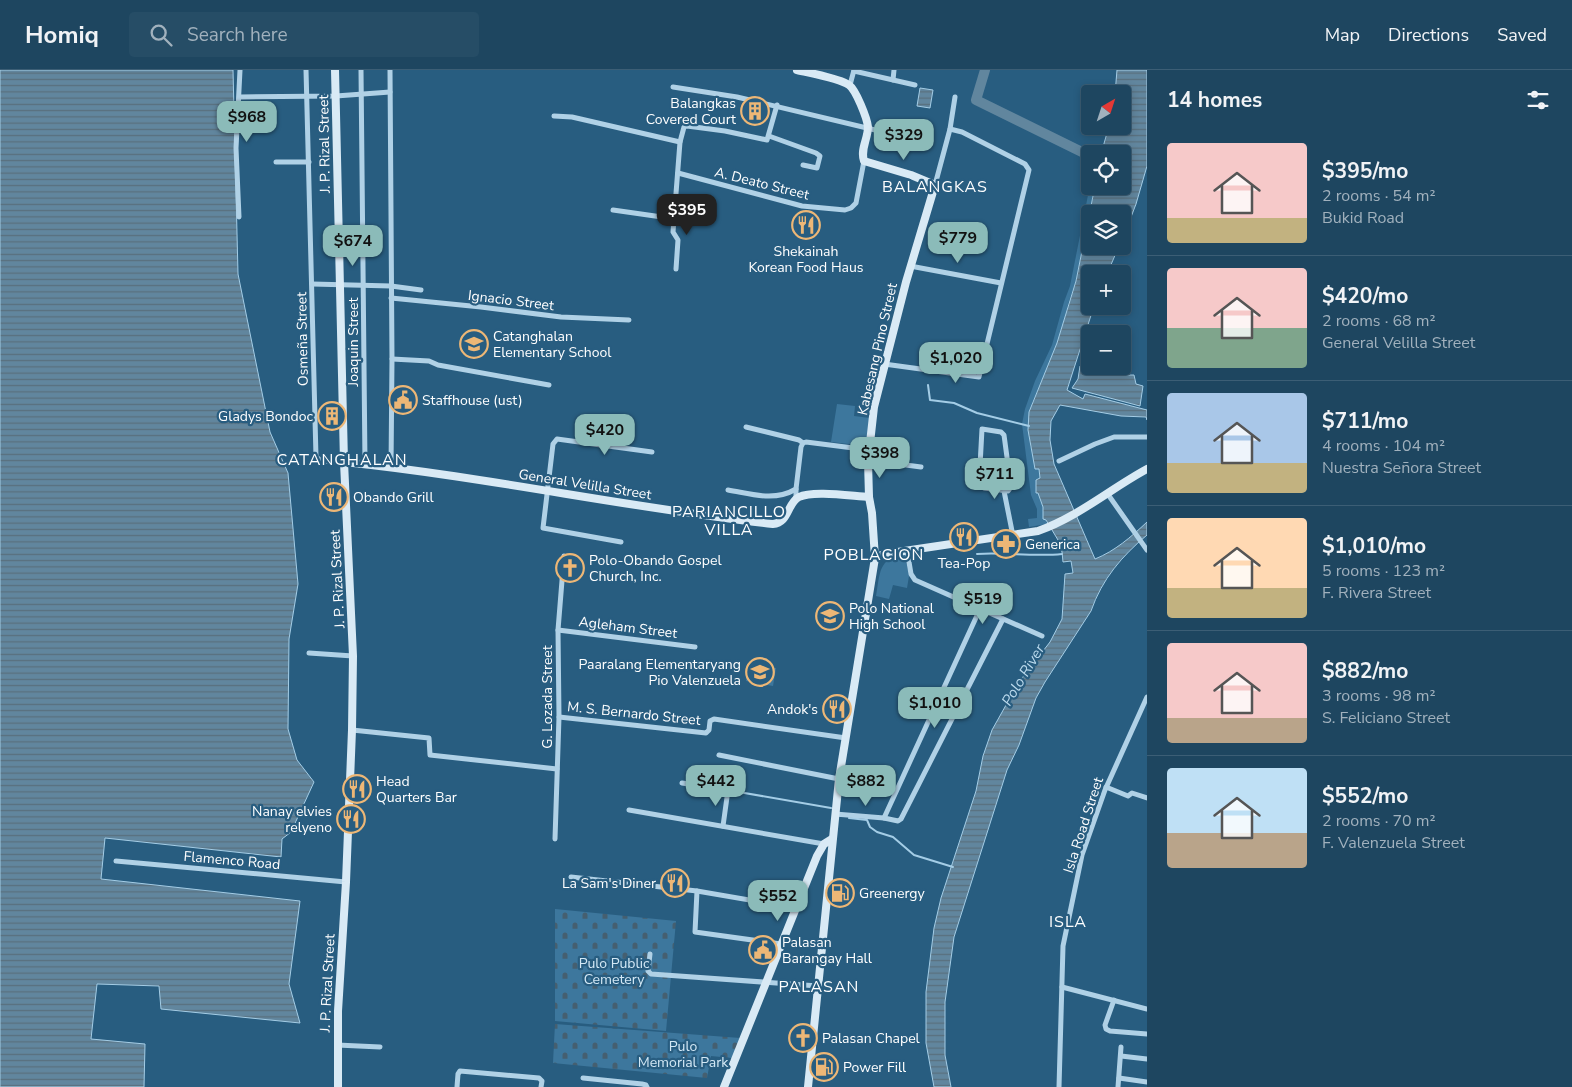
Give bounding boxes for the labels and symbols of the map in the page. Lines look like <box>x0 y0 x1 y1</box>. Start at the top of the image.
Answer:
north arrow <box>1081 85 1131 135</box>
place label: Balangkas Covered Court <box>646 94 736 129</box>
street label: J. P. Rizal Street <box>314 95 335 194</box>
building icon: Balangkas Covered Court <box>740 96 770 126</box>
pin: $968 <box>217 100 277 143</box>
pin: $329 <box>874 118 934 161</box>
street label: A. Deato Street <box>713 163 811 204</box>
district label: BALANGKAS <box>882 176 988 198</box>
pin: $395 <box>657 194 717 236</box>
restaurant icon: Shekainah Korean Food Haus <box>791 210 821 240</box>
pin: $779 <box>928 222 988 264</box>
pin: $674 <box>323 224 383 267</box>
place label: Shekainah Korean Food Haus <box>748 242 864 277</box>
street label: Kabesang Pino Street <box>853 281 902 417</box>
street label: Ignacio Street <box>467 286 555 315</box>
street label: Osmeña Street <box>292 292 313 386</box>
street label: Joaquin Street <box>344 298 363 387</box>
place label: Catanghalan Elementary School <box>493 327 612 362</box>
school or university icon: Catanghalan Elementary School <box>459 329 489 359</box>
pin: $1,020 <box>915 342 997 384</box>
public building icon: Staffhouse (ust) <box>388 385 418 415</box>
place label: Staffhouse (ust) <box>422 391 523 410</box>
building icon: Gladys Bondoc <box>317 401 347 431</box>
place label: Gladys Bondoc <box>218 407 314 426</box>
pin: $420 <box>575 414 635 456</box>
pin: $398 <box>850 436 910 479</box>
district label: CATANGHALAN <box>276 449 408 471</box>
pin: $711 <box>965 458 1025 500</box>
street label: General Velilla Street <box>517 465 653 504</box>
restaurant icon: Obando Grill <box>319 482 349 512</box>
place label: Obando Grill <box>353 488 434 507</box>
district label: PARIANCILLO VILLA <box>672 501 786 541</box>
restaurant icon: Tea-Pop <box>949 522 979 552</box>
street label: J. P. Rizal Street <box>325 529 350 630</box>
pharmacy icon: Generica <box>991 529 1021 559</box>
place label: Generica <box>1025 535 1080 554</box>
district label: POBLACION <box>824 544 924 566</box>
place label: Polo-Obando Gospel Church, Inc. <box>589 551 722 586</box>
church icon: Polo-Obando Gospel Church, Inc. <box>555 553 585 583</box>
place label: Tea-Pop <box>938 554 990 573</box>
pin: $519 <box>953 582 1013 625</box>
place label: Polo National High School <box>849 599 935 634</box>
school or university icon: Polo National High School <box>815 601 845 631</box>
street label: Agleham Street <box>578 612 678 643</box>
water label: Polo River <box>997 640 1050 710</box>
street label: G. Lozada Street <box>538 645 557 749</box>
place label: Paaralang Elementaryang Pio Valenzuela <box>579 655 741 690</box>
school or university icon: Paaralang Elementaryang Pio Valenzuela <box>745 657 775 687</box>
pin: $1,010 <box>894 686 976 729</box>
restaurant icon: Andok's <box>822 694 852 724</box>
street label: M. S. Bernardo Street <box>566 697 702 730</box>
place label: Andok's <box>767 700 818 719</box>
pin: $442 <box>686 764 746 807</box>
pin: $882 <box>836 764 896 807</box>
place label: Head Quarters Bar <box>376 772 457 807</box>
restaurant icon: Head Quarters Bar <box>342 774 372 804</box>
street label: Isla Road Street <box>1059 775 1108 876</box>
place label: Nanay elvies relyeno <box>252 802 332 837</box>
restaurant icon: Nanay elvies relyeno <box>336 804 366 834</box>
street label: Flamenco Road <box>183 847 281 874</box>
restaurant icon: La Sam's Diner <box>660 868 690 898</box>
place label: La Sam's Diner <box>562 874 656 893</box>
fuel station icon: Greenergy <box>825 878 855 908</box>
pin: $552 <box>748 880 808 922</box>
place label: Greenergy <box>859 884 926 903</box>
district label: ISLA <box>1049 911 1087 933</box>
street label: J. P. Rizal Street <box>315 933 340 1034</box>
place label: Palasan Barangay Hall <box>782 933 873 968</box>
public building icon: Palasan Barangay Hall <box>748 935 778 965</box>
park label: Pulo Public Cemetery <box>579 954 650 989</box>
district label: PALASAN <box>779 976 859 998</box>
church icon: Palasan Chapel <box>788 1023 818 1053</box>
place label: Palasan Chapel <box>822 1029 921 1048</box>
park label: Pulo Memorial Park <box>638 1037 729 1072</box>
fuel station icon: Power Fill <box>809 1052 839 1082</box>
place label: Power Fill <box>843 1058 907 1077</box>

